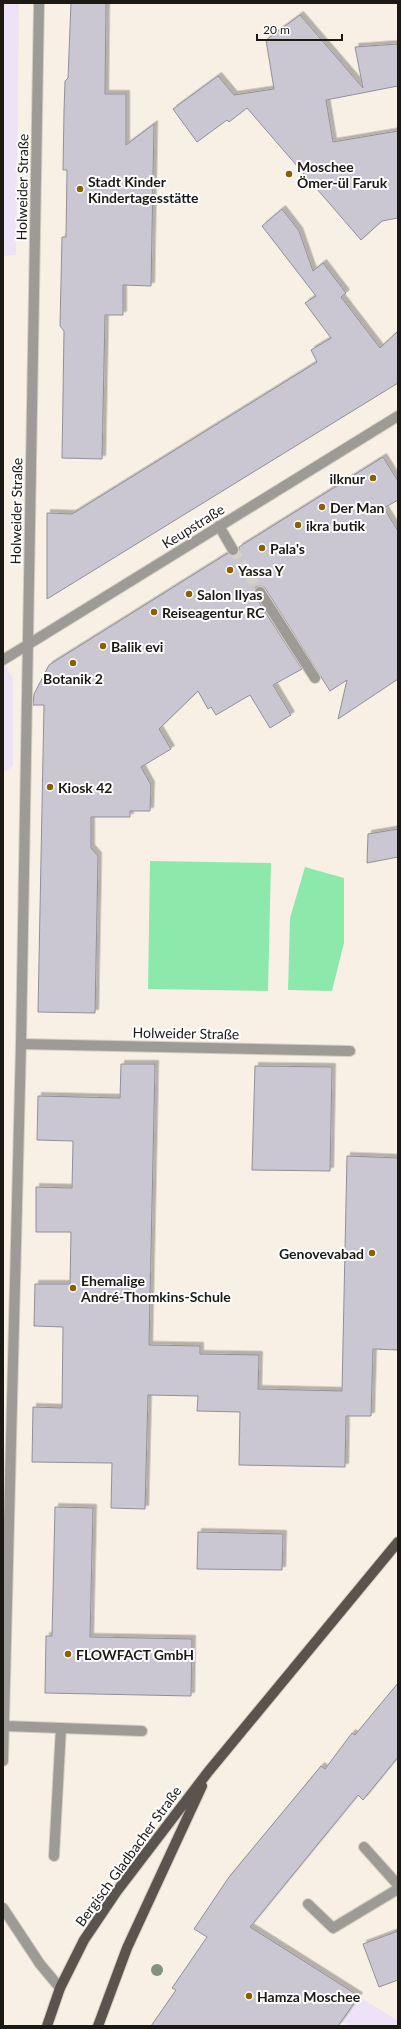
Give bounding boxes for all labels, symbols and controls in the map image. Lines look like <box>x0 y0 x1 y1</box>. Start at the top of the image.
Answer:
scale bar <box>257 16 342 42</box>
text: 20 m <box>263 22 290 37</box>
street label: Holweider Straße <box>13 133 31 241</box>
place label: Moschee Ömer-ül Faruk <box>297 158 388 191</box>
marker: Moschee Ömer-ül Faruk <box>284 169 294 179</box>
place label: Stadt Kinder Kindertagesstätte <box>88 173 199 206</box>
marker: Stadt Kinder Kindertagesstätte <box>75 184 85 194</box>
street label: Holweider Straße <box>7 457 25 565</box>
place label: ilknur <box>329 470 366 487</box>
marker: ilknur <box>368 473 378 483</box>
place label: Der Man <box>330 499 385 516</box>
street label: Keupstraße <box>159 500 227 552</box>
marker: Der Man <box>317 502 327 512</box>
place label: ikra butik <box>306 517 366 534</box>
marker: ikra butik <box>293 520 303 530</box>
place label: Pala's <box>270 540 305 557</box>
marker: Pala's <box>257 543 267 553</box>
place label: Yassa Y <box>237 562 285 579</box>
marker: Yassa Y <box>225 565 235 575</box>
place label: Salon Ilyas <box>197 586 263 603</box>
marker: Salon Ilyas <box>184 589 194 599</box>
place label: Reiseagentur RC <box>162 604 265 621</box>
marker: Reiseagentur RC <box>149 607 159 617</box>
place label: Balik evi <box>111 638 163 655</box>
marker: Balik evi <box>98 641 108 651</box>
marker: Botanik 2 <box>68 658 78 668</box>
place label: Botanik 2 <box>43 670 103 687</box>
place label: Kiosk 42 <box>58 779 112 796</box>
marker: Kiosk 42 <box>45 782 55 792</box>
street label: Holweider Straße <box>132 1024 240 1042</box>
place label: Genovevabad <box>279 1245 364 1262</box>
marker: Genovevabad <box>367 1248 377 1258</box>
place label: Ehemalige André-Thomkins-Schule <box>80 1272 231 1305</box>
marker: Ehemalige André-Thomkins-Schule <box>68 1283 78 1293</box>
place label: FLOWFACT GmbH <box>76 1646 194 1663</box>
marker: FLOWFACT GmbH <box>63 1649 73 1659</box>
street label: Bergisch Gladbacher Straße <box>71 1783 185 1929</box>
place label: Hamza Moschee <box>257 1988 361 2005</box>
marker: Hamza Moschee <box>244 1991 254 2001</box>

